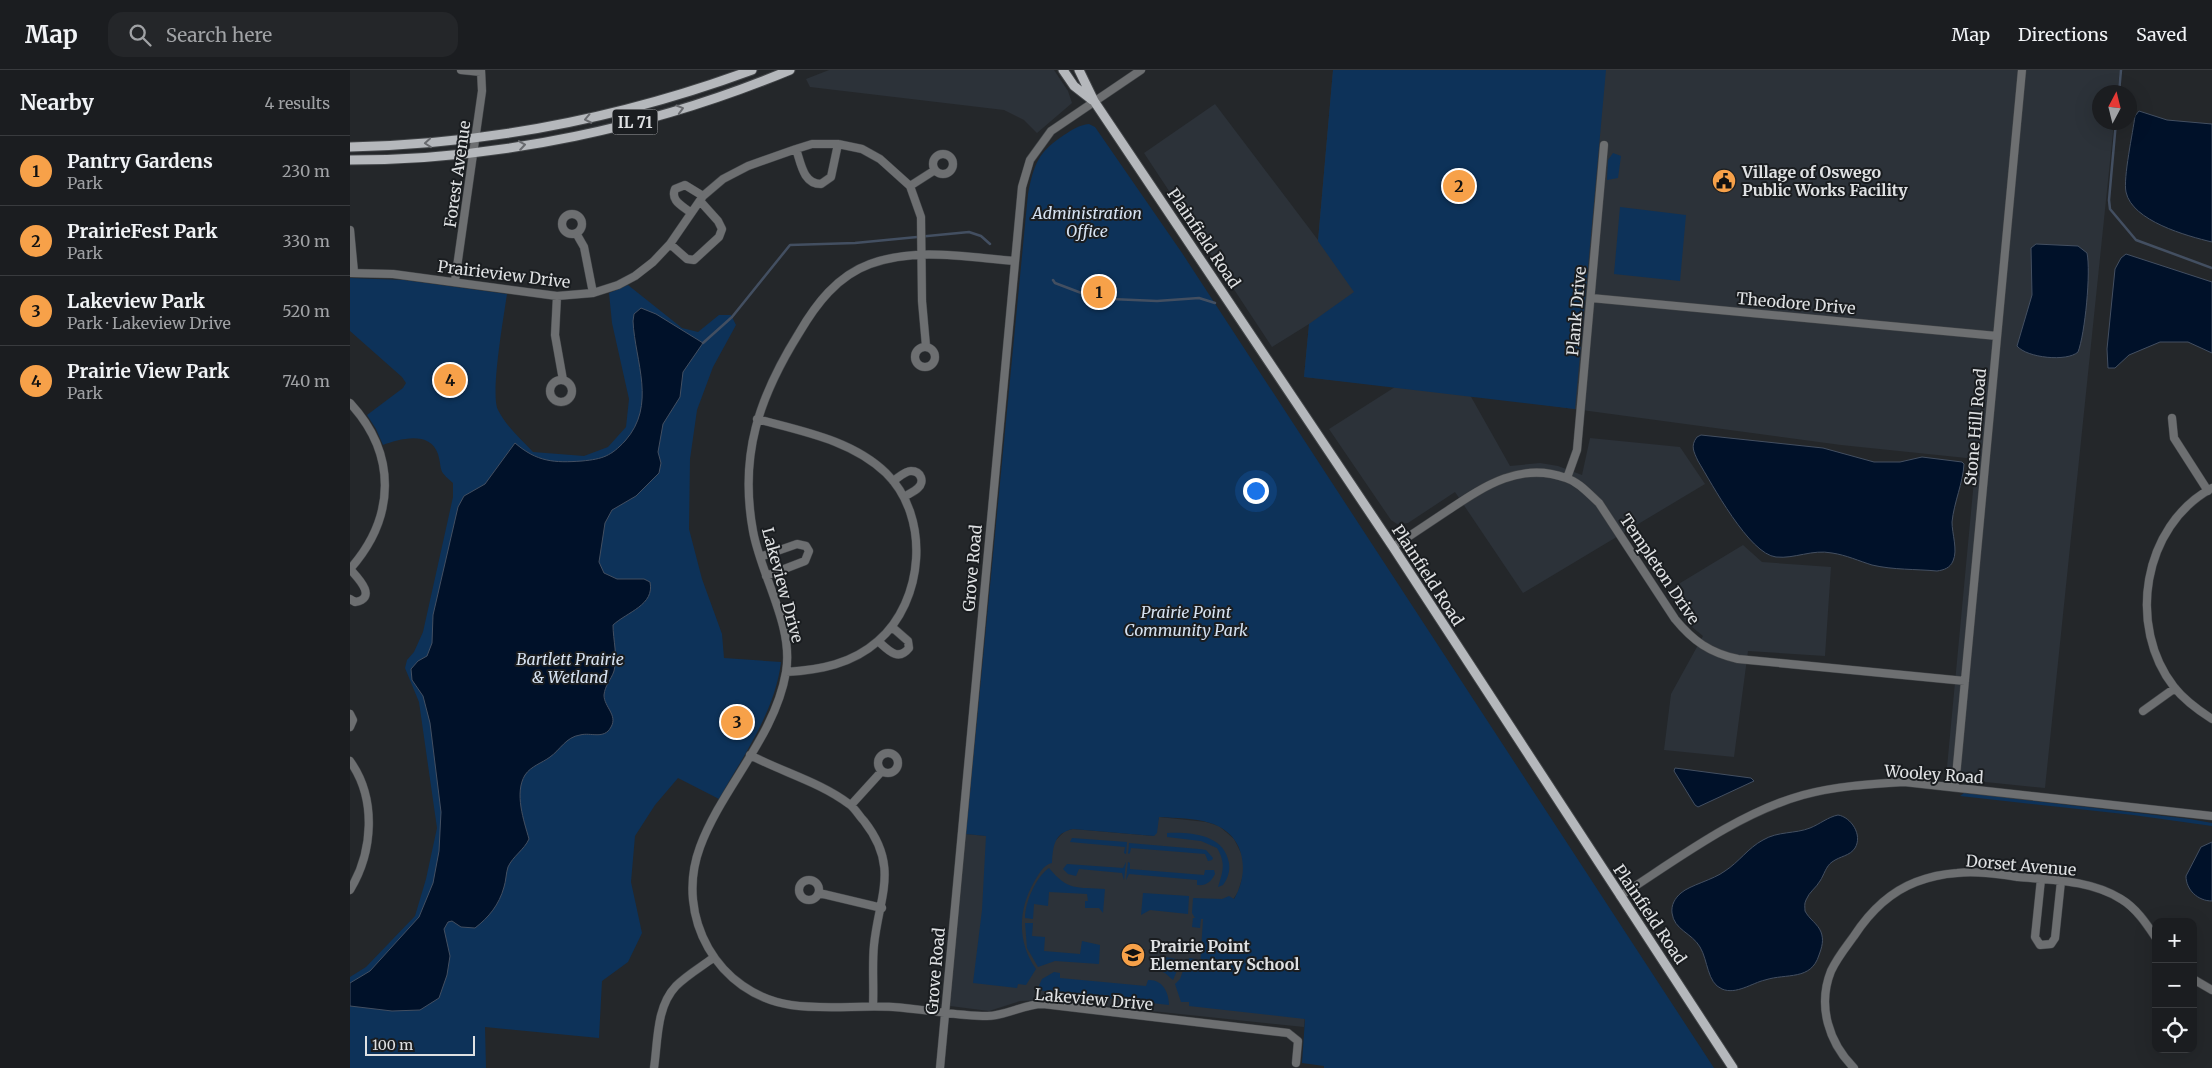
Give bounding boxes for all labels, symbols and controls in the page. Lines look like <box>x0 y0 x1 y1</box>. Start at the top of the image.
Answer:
search box <box>108 12 458 57</box>
text: Map <box>25 19 78 50</box>
icon: search <box>126 21 154 49</box>
text: Search here <box>166 23 272 47</box>
text: Map <box>1952 23 1990 46</box>
text: Directions <box>2018 23 2108 46</box>
text: Saved <box>2136 23 2187 46</box>
north arrow <box>2092 85 2137 130</box>
text: Nearby <box>20 89 94 116</box>
text: 4 results <box>264 93 330 113</box>
one-way arrow <box>676 104 684 114</box>
road number: IL 71 <box>612 110 658 134</box>
one-way arrow <box>584 113 593 124</box>
street label: Forest Avenue <box>440 119 474 229</box>
one-way arrow <box>423 137 431 148</box>
one-way arrow <box>518 141 526 151</box>
text: Pantry Gardens <box>67 149 213 173</box>
text: 1 <box>32 161 40 181</box>
text: 230 m <box>282 161 330 181</box>
place label: Village of Oswego Public Works Facility <box>1741 162 1908 200</box>
pin: 2 <box>1443 167 1475 205</box>
public building icon: Village of Oswego Public Works Facility <box>1711 168 1737 194</box>
text: Park <box>67 173 103 193</box>
street label: Plainfield Road <box>1163 184 1245 292</box>
park label: Administration Office <box>1030 203 1142 241</box>
text: PrairieFest Park <box>67 219 217 243</box>
text: 2 <box>31 231 41 251</box>
text: 330 m <box>283 231 330 251</box>
text: Park <box>67 243 103 263</box>
street label: Prairieview Drive <box>437 256 571 292</box>
street label: Plank Drive <box>1562 265 1590 357</box>
pin: 1 <box>1083 273 1115 311</box>
street label: Theodore Drive <box>1736 288 1856 318</box>
text: Lakeview Park <box>67 289 205 313</box>
text: 3 <box>31 301 41 321</box>
text: 520 m <box>282 301 330 321</box>
text: Park · Lakeview Drive <box>67 313 231 333</box>
text: Prairie View Park <box>67 359 229 383</box>
pin: 4 <box>434 361 466 399</box>
street label: Stone Hill Road <box>1960 367 1990 487</box>
text: 4 <box>31 371 41 391</box>
text: 740 m <box>283 371 330 391</box>
text: Park <box>67 383 103 403</box>
your location <box>1243 478 1269 504</box>
street label: Templeton Drive <box>1616 510 1704 628</box>
street label: Plainfield Road <box>1388 521 1468 630</box>
street label: Grove Road <box>958 523 986 612</box>
street label: Lakeview Drive <box>758 525 808 645</box>
park label: Prairie Point Community Park <box>1124 602 1248 640</box>
park label: Bartlett Prairie & Wetland <box>516 649 624 687</box>
pin: 3 <box>721 703 753 741</box>
street label: Wooley Road <box>1883 760 1985 787</box>
street label: Dorset Avenue <box>1965 850 2077 880</box>
street label: Plainfield Road <box>1609 860 1691 968</box>
map controls <box>2152 918 2197 1053</box>
button: + <box>2152 918 2197 963</box>
street label: Grove Road <box>921 926 949 1015</box>
place label: Prairie Point Elementary School <box>1150 936 1299 974</box>
school or university icon: Prairie Point Elementary School <box>1120 942 1146 968</box>
button: − <box>2152 963 2197 1008</box>
street label: Lakeview Drive <box>1034 984 1154 1014</box>
button: locate <box>2152 1008 2197 1053</box>
scale bar <box>365 1033 475 1056</box>
text: 100 m <box>372 1036 413 1054</box>

